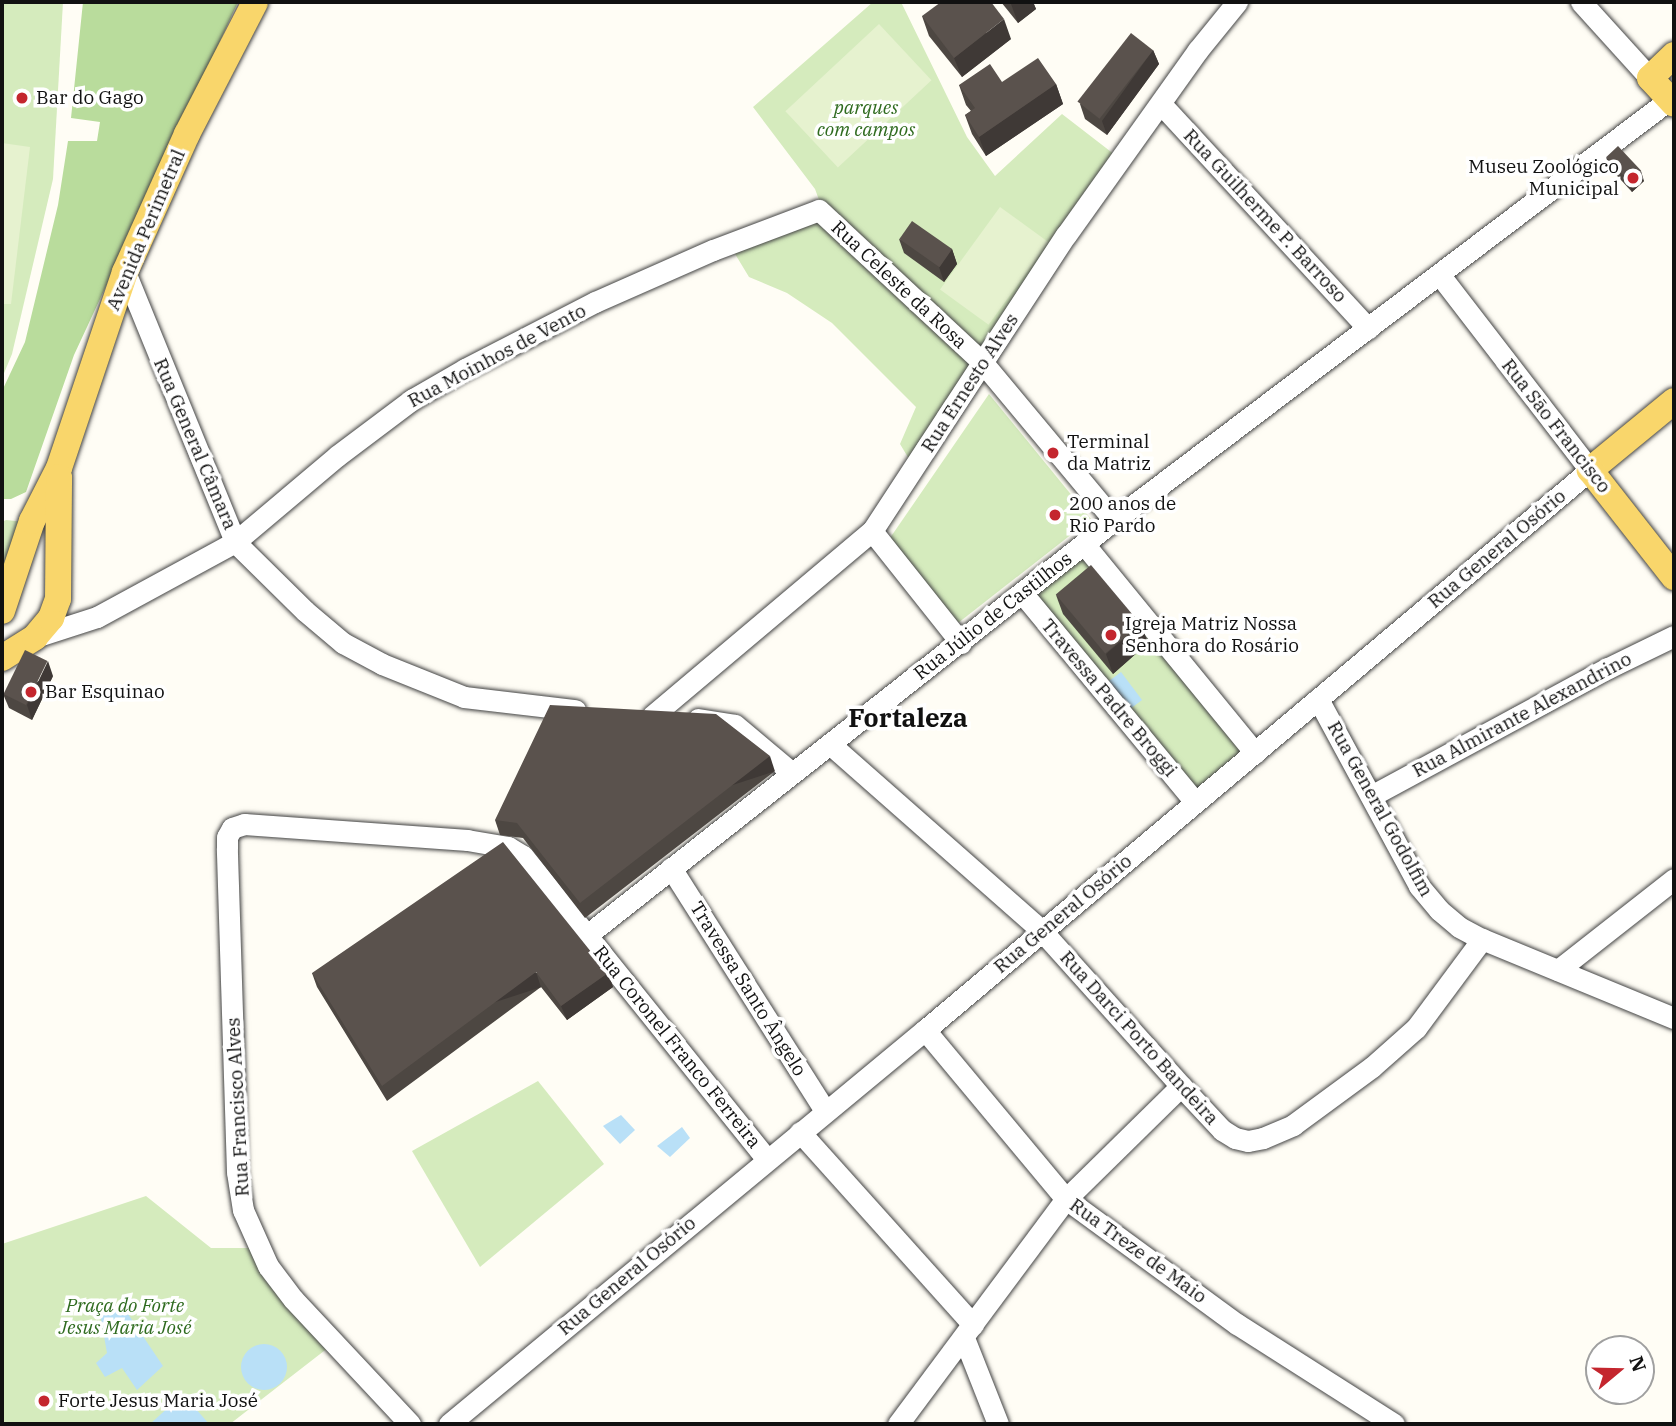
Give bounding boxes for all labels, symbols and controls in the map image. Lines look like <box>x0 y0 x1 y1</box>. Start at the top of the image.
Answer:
place label: Bar do Gago <box>36 87 144 109</box>
marker: Bar do Gago <box>14 90 30 106</box>
park label: parques com campos <box>817 97 915 141</box>
street label: Rua Guilherme P. Barroso <box>1179 124 1351 308</box>
street label: Avenida Perimetral <box>102 146 190 314</box>
place label: Museu Zoológico Municipal <box>1468 156 1619 200</box>
marker: Museu Zoológico Municipal <box>1625 170 1641 186</box>
street label: Rua Celeste da Rosa <box>826 216 972 354</box>
street label: Rua Moinhos de Vento <box>404 299 590 413</box>
street label: Rua Ernesto Alves <box>917 309 1023 457</box>
street label: Rua General Câmara <box>149 355 241 533</box>
street label: Rua São Francisco <box>1497 355 1615 497</box>
place label: Terminal da Matriz <box>1067 431 1151 475</box>
marker: Terminal da Matriz <box>1045 445 1061 461</box>
street label: Rua General Osório <box>1423 485 1571 613</box>
place label: 200 anos de Rio Pardo <box>1069 493 1176 537</box>
marker: 200 anos de Rio Pardo <box>1047 507 1063 523</box>
street label: Rua Júlio de Castilhos <box>909 547 1077 685</box>
place label: Igreja Matriz Nossa Senhora do Rosário <box>1125 613 1299 657</box>
street label: Travessa Padre Broggi <box>1036 614 1182 782</box>
marker: Igreja Matriz Nossa Senhora do Rosário <box>1103 627 1119 643</box>
street label: Rua Almirante Alexandrino <box>1409 648 1635 782</box>
place label: Bar Esquinao <box>45 681 165 703</box>
marker: Bar Esquinao <box>23 684 39 700</box>
district label: Fortaleza <box>848 702 968 734</box>
street label: Rua General Godolfim <box>1322 717 1438 901</box>
street label: Rua General Osório <box>989 850 1137 978</box>
street label: Travessa Santo Ângelo <box>685 898 811 1080</box>
street label: Rua Coronel Franco Ferreira <box>588 941 766 1153</box>
street label: Rua Darci Porto Bandeira <box>1055 946 1223 1130</box>
street label: Rua Francisco Alves <box>222 1017 254 1197</box>
street label: Rua Treze de Maio <box>1065 1194 1211 1308</box>
street label: Rua General Osório <box>553 1212 701 1340</box>
park label: Praça do Forte Jesus Maria José <box>59 1295 191 1339</box>
north arrow <box>1585 1335 1655 1405</box>
text: N <box>1624 1353 1652 1375</box>
place label: Forte Jesus Maria José <box>58 1390 258 1412</box>
marker: Forte Jesus Maria José <box>36 1393 52 1409</box>

